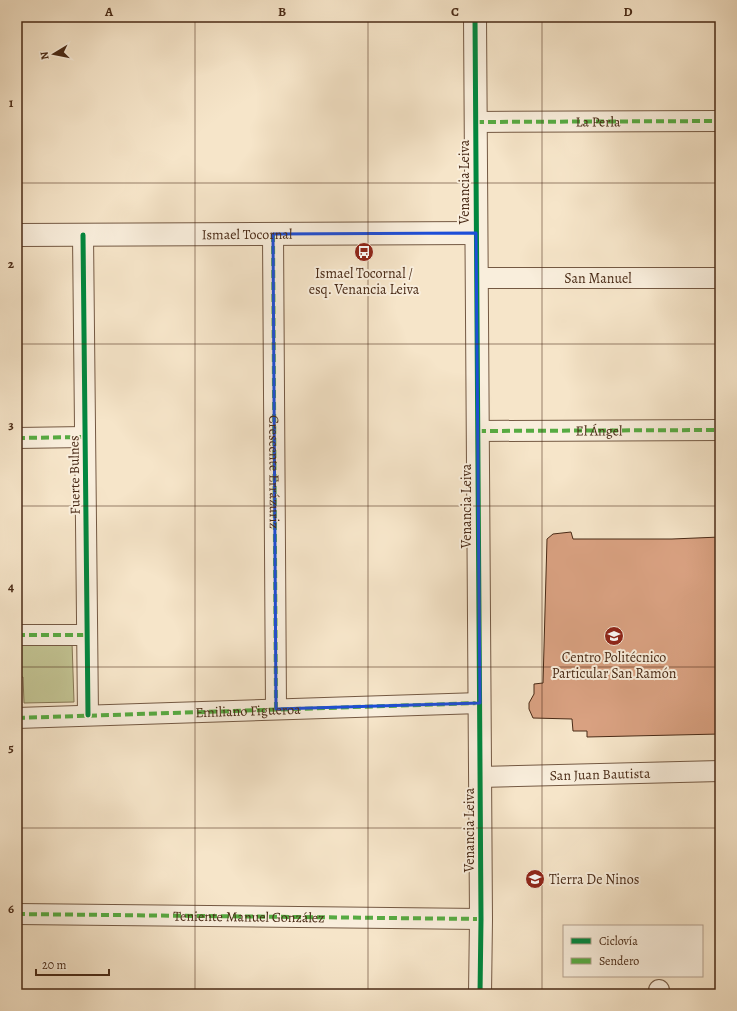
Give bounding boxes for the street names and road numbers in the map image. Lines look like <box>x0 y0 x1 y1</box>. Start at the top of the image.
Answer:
street label: La Perla <box>575 112 621 132</box>
street label: Venancia Leiva <box>455 139 474 225</box>
street label: Ismael Tocornal <box>202 225 293 244</box>
street label: San Manuel <box>564 269 632 288</box>
street label: Crescente Errázuriz <box>264 415 284 529</box>
street label: El Ángel <box>576 421 623 441</box>
street label: Fuerte Bulnes <box>64 435 85 515</box>
street label: Venancia Leiva <box>457 463 476 549</box>
street label: Emiliano Figueroa <box>195 700 301 722</box>
street label: San Juan Bautista <box>549 764 651 785</box>
street label: Venancia Leiva <box>460 787 479 873</box>
street label: Teniente Manuel González <box>173 907 325 927</box>

